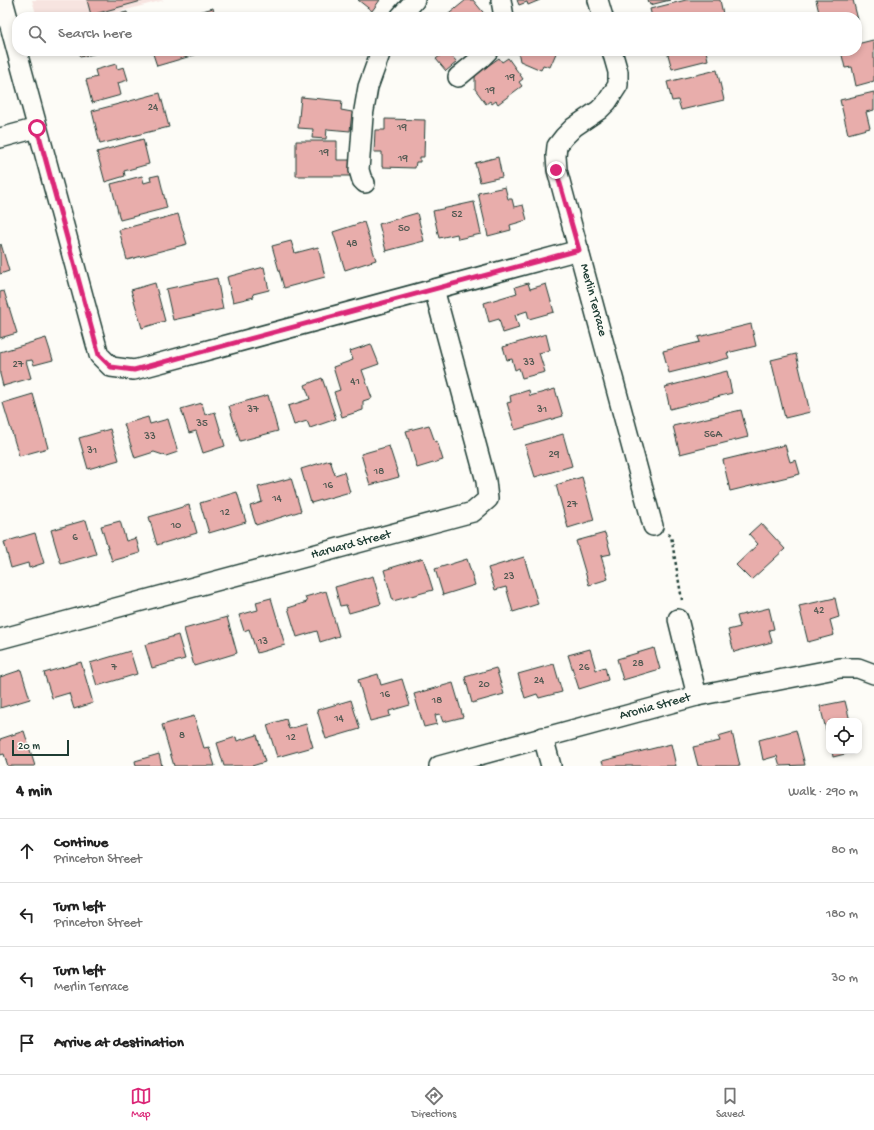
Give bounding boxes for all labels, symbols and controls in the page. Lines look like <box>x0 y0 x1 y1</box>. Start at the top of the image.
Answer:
search box <box>12 12 862 56</box>
icon: search <box>26 23 48 45</box>
text: Search here <box>58 25 132 43</box>
house number: 19 <box>504 72 515 84</box>
house number: 19 <box>484 85 495 97</box>
house number: 24 <box>148 102 159 114</box>
route start <box>28 119 46 137</box>
house number: 19 <box>396 122 407 134</box>
house number: 19 <box>318 147 329 159</box>
house number: 19 <box>397 153 408 165</box>
route end <box>547 161 565 179</box>
house number: 52 <box>451 209 463 221</box>
house number: 50 <box>398 223 410 235</box>
house number: 48 <box>346 238 358 250</box>
street label: Merlin Terrace <box>576 262 610 338</box>
house number: 33 <box>522 357 535 369</box>
house number: 27 <box>12 359 24 371</box>
house number: 41 <box>350 376 360 388</box>
house number: 37 <box>246 404 259 416</box>
house number: 31 <box>536 404 547 416</box>
house number: 35 <box>195 418 208 430</box>
house number: 56A <box>704 429 722 441</box>
house number: 33 <box>143 431 156 443</box>
house number: 31 <box>86 445 97 457</box>
house number: 29 <box>549 449 560 461</box>
house number: 18 <box>373 466 384 478</box>
house number: 16 <box>322 480 333 492</box>
house number: 14 <box>271 493 283 505</box>
house number: 27 <box>566 499 578 511</box>
house number: 12 <box>219 507 231 519</box>
house number: 10 <box>170 520 181 532</box>
street label: Harvard Street <box>309 527 394 563</box>
house number: 6 <box>72 532 78 544</box>
house number: 23 <box>503 571 515 583</box>
house number: 42 <box>814 605 825 617</box>
house number: 13 <box>257 636 268 648</box>
house number: 28 <box>632 658 644 670</box>
house number: 7 <box>110 662 117 674</box>
house number: 26 <box>579 662 590 674</box>
house number: 24 <box>534 675 545 687</box>
house number: 20 <box>478 679 490 691</box>
house number: 16 <box>379 689 390 701</box>
street label: Aronia Street <box>618 690 694 724</box>
house number: 18 <box>431 695 442 707</box>
house number: 14 <box>333 713 345 725</box>
map controls <box>826 718 862 754</box>
button: locate <box>826 718 862 754</box>
house number: 8 <box>179 730 185 742</box>
house number: 12 <box>285 732 297 744</box>
scale bar <box>12 738 69 757</box>
text: 20 m <box>18 741 40 753</box>
text: 4 min <box>16 782 52 802</box>
text: Walk · 290 m <box>788 785 858 800</box>
text: Continue <box>54 834 108 852</box>
icon: ahead <box>16 840 38 862</box>
text: 80 m <box>831 843 858 858</box>
text: Princeton Street <box>54 852 142 867</box>
text: Turn left <box>54 898 105 916</box>
icon: left <box>16 904 38 926</box>
text: 180 m <box>826 907 858 922</box>
text: Princeton Street <box>54 916 142 931</box>
text: Turn left <box>54 962 105 980</box>
icon: left <box>16 968 38 990</box>
text: 30 m <box>832 971 858 986</box>
text: Merlin Terrace <box>54 980 129 995</box>
icon: arrive <box>16 1032 38 1054</box>
text: Arrive at destination <box>54 1034 184 1052</box>
tab: Map <box>130 1085 152 1121</box>
tab: Directions <box>412 1085 456 1121</box>
tab: Saved <box>716 1085 744 1121</box>

